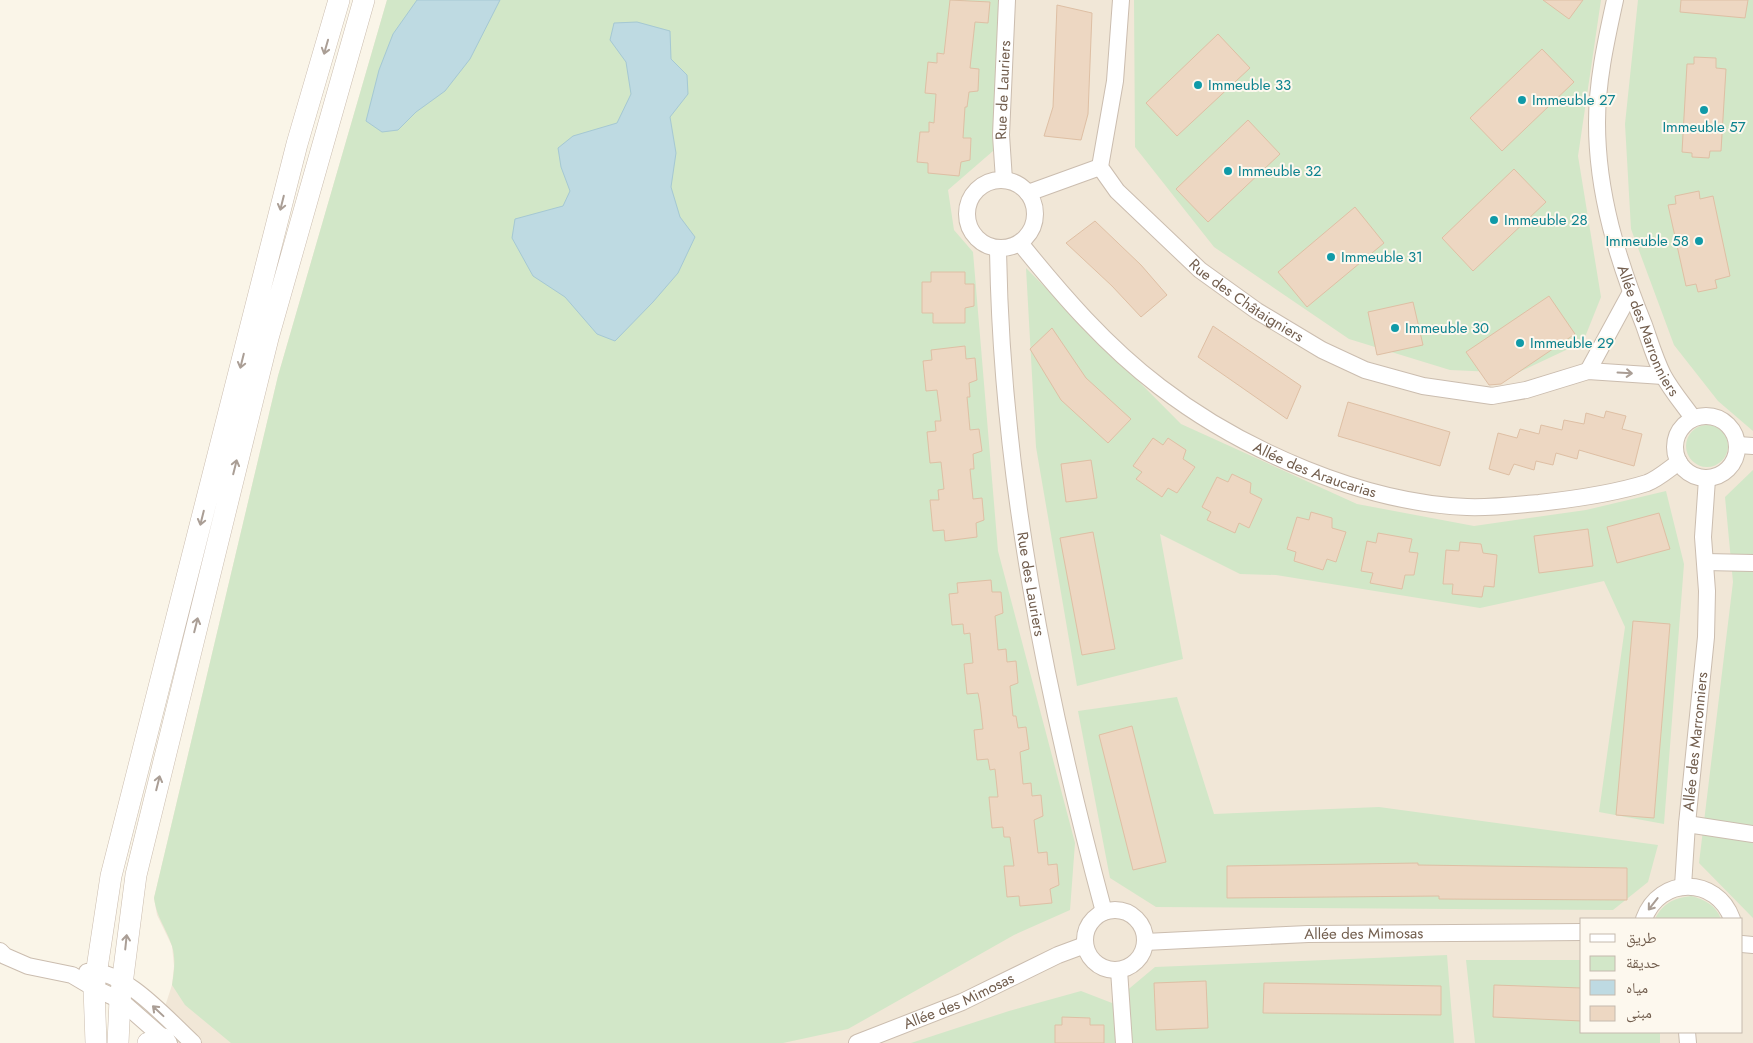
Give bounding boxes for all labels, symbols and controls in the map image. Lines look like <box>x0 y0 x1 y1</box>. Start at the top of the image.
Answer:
one-way arrow <box>320 38 330 54</box>
street label: Rue de Lauriers <box>990 40 1016 140</box>
place label: Immeuble 33 <box>1208 74 1291 96</box>
marker: Immeuble 33 <box>1192 79 1204 91</box>
place label: Immeuble 27 <box>1532 89 1615 111</box>
marker: Immeuble 27 <box>1516 94 1528 106</box>
marker: Immeuble 57 <box>1698 104 1710 116</box>
place label: Immeuble 57 <box>1662 116 1746 138</box>
place label: Immeuble 32 <box>1238 160 1322 182</box>
marker: Immeuble 32 <box>1222 165 1234 177</box>
one-way arrow <box>277 195 286 211</box>
place label: Immeuble 28 <box>1504 209 1588 231</box>
marker: Immeuble 28 <box>1488 214 1500 226</box>
place label: Immeuble 58 <box>1605 230 1689 252</box>
marker: Immeuble 58 <box>1693 235 1705 247</box>
place label: Immeuble 31 <box>1341 246 1423 268</box>
marker: Immeuble 31 <box>1325 251 1337 263</box>
street label: Rue des Châtaigniers <box>1184 254 1308 348</box>
street label: Allée des Marronniers <box>1612 262 1684 401</box>
place label: Immeuble 30 <box>1405 317 1489 339</box>
marker: Immeuble 30 <box>1389 322 1401 334</box>
place label: Immeuble 29 <box>1530 332 1614 354</box>
marker: Immeuble 29 <box>1514 337 1526 349</box>
one-way arrow <box>237 352 246 368</box>
one-way arrow <box>1617 369 1633 378</box>
street label: Allée des Araucarias <box>1249 436 1379 503</box>
one-way arrow <box>231 460 240 476</box>
one-way arrow <box>197 510 206 526</box>
street label: Rue des Lauriers <box>1011 530 1051 638</box>
one-way arrow <box>192 618 201 634</box>
street label: Allée des Marronniers <box>1677 671 1713 812</box>
one-way arrow <box>154 776 163 792</box>
one-way arrow <box>1647 897 1658 910</box>
legend <box>1580 918 1743 1033</box>
street label: Allée des Mimosas <box>1304 922 1423 945</box>
text: طريق <box>1626 927 1657 949</box>
one-way arrow <box>121 935 131 951</box>
text: حديقة <box>1626 952 1661 974</box>
street label: Allée des Mimosas <box>900 967 1018 1035</box>
text: مياه <box>1626 977 1648 999</box>
text: مبنى <box>1626 1002 1652 1024</box>
one-way arrow <box>152 1005 165 1017</box>

